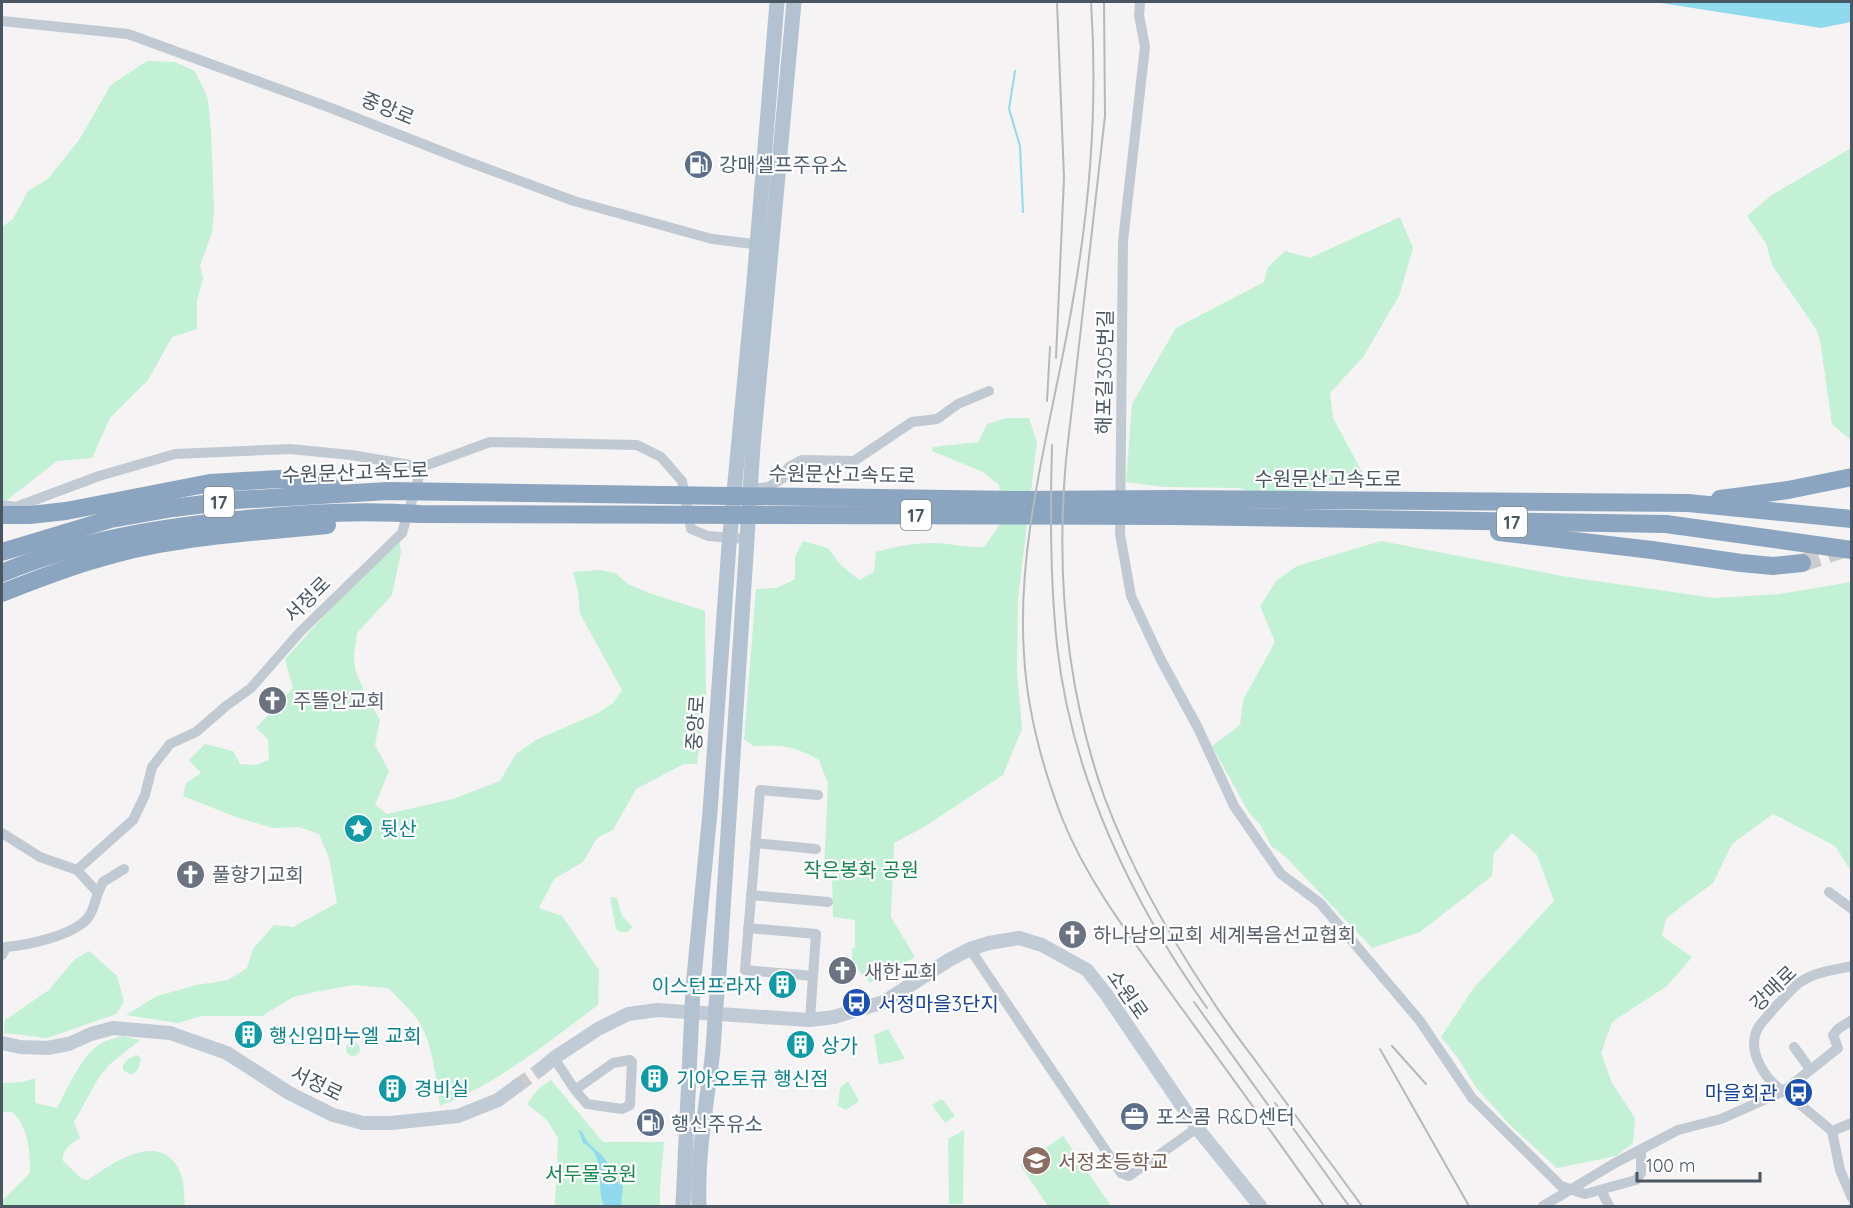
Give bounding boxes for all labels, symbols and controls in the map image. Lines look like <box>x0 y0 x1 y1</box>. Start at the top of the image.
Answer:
street label: 중앙로 <box>358 86 418 130</box>
fuel station icon: 강매셀프주유소 <box>682 148 714 180</box>
place label: 강매셀프주유소 <box>719 152 848 177</box>
street label: 해포길305번길 <box>1090 309 1118 435</box>
street label: 수원문산고속도로 <box>281 457 429 487</box>
street label: 수원문산고속도로 <box>768 460 916 488</box>
street label: 수원문산고속도로 <box>1254 466 1402 491</box>
road number: 17 <box>204 487 234 517</box>
road number: 17 <box>901 500 931 530</box>
road number: 17 <box>1497 507 1527 537</box>
street label: 서정로 <box>279 571 335 627</box>
church icon: 주뜰안교회 <box>256 684 288 716</box>
place label: 주뜰안교회 <box>293 688 385 713</box>
street label: 중앙로 <box>681 695 709 751</box>
place icon: 뒷산 <box>343 812 375 844</box>
place label: 뒷산 <box>380 816 417 841</box>
park label: 작은봉화 공원 <box>803 857 919 882</box>
church icon: 풀향기교회 <box>175 858 207 890</box>
place label: 풀향기교회 <box>212 862 304 887</box>
church icon: 하나남의교회 세계복음선교협회 <box>1056 918 1088 950</box>
place label: 하나남의교회 세계복음선교협회 <box>1093 922 1356 947</box>
church icon: 새한교회 <box>827 955 859 987</box>
place label: 새한교회 <box>864 959 938 984</box>
street label: 강매로 <box>1744 960 1802 1016</box>
street label: 소원로 <box>1102 964 1154 1024</box>
building icon: 이스턴프라자 <box>767 969 799 1001</box>
place label: 이스턴프라자 <box>652 973 762 998</box>
bus stop icon: 서정마을3단지 <box>841 987 873 1019</box>
place label: 서정마을3단지 <box>878 991 999 1016</box>
building icon: 행신임마누엘 교회 <box>232 1019 264 1051</box>
place label: 행신임마누엘 교회 <box>269 1023 422 1048</box>
building icon: 상가 <box>784 1029 816 1061</box>
place label: 상가 <box>821 1033 858 1058</box>
street label: 서정로 <box>287 1060 347 1106</box>
building icon: 기아오토큐 행신점 <box>639 1062 671 1094</box>
place label: 기아오토큐 행신점 <box>676 1066 829 1091</box>
building icon: 경비실 <box>377 1072 409 1104</box>
place label: 경비실 <box>414 1076 469 1101</box>
bus stop icon: 마을회관 <box>1783 1076 1815 1108</box>
place label: 마을회관 <box>1704 1080 1778 1105</box>
office icon: 포스콤 R&D센터 <box>1119 1100 1151 1132</box>
place label: 포스콤 R&D센터 <box>1156 1104 1295 1129</box>
fuel station icon: 행신주유소 <box>634 1107 666 1139</box>
place label: 행신주유소 <box>671 1111 763 1136</box>
school or university icon: 서정초등학교 <box>1021 1145 1053 1177</box>
scale bar <box>1637 1145 1760 1183</box>
place label: 서정초등학교 <box>1058 1149 1168 1174</box>
text: 100 m <box>1646 1154 1695 1177</box>
park label: 서두물공원 <box>545 1161 637 1186</box>

